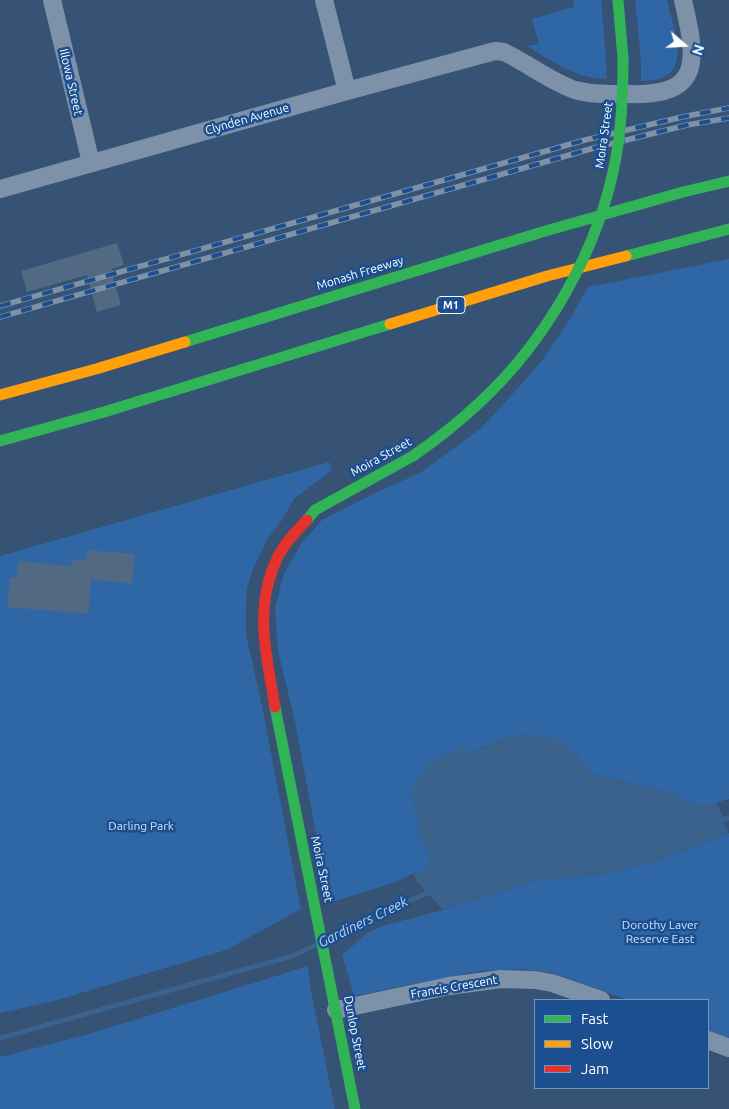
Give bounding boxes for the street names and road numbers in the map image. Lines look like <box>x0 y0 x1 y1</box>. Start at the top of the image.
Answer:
street label: Illowa Street <box>56 47 86 117</box>
street label: Clynden Avenue <box>203 100 291 138</box>
street label: Moira Street <box>592 101 616 169</box>
street label: Monash Freeway <box>315 253 405 293</box>
road number: M1 <box>437 296 465 314</box>
street label: Moira Street <box>348 434 414 480</box>
street label: Moira Street <box>308 835 336 903</box>
street label: Francis Crescent <box>410 972 498 1002</box>
street label: Dunlop Street <box>341 995 369 1071</box>

